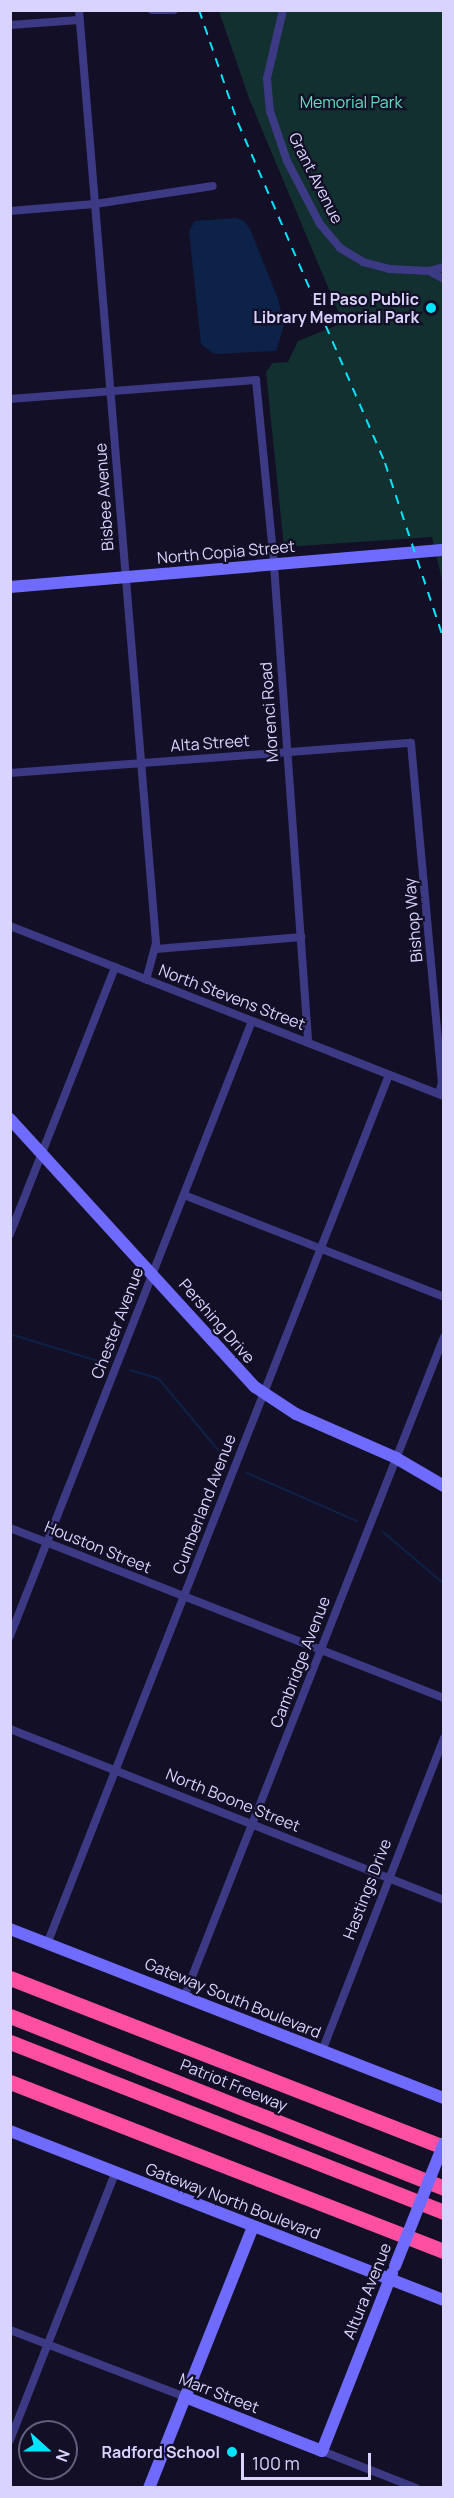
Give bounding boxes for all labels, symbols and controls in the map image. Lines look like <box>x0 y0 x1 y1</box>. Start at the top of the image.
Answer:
park label: Memorial Park <box>300 92 402 112</box>
street label: Grant Avenue <box>285 129 347 227</box>
place label: El Paso Public Library Memorial Park <box>253 289 419 327</box>
marker: El Paso Public Library Memorial Park <box>424 301 438 315</box>
street label: Bisbee Avenue <box>91 442 117 552</box>
street label: North Copia Street <box>156 536 296 568</box>
street label: Morenci Road <box>256 661 282 763</box>
street label: Alta Street <box>170 731 250 755</box>
street label: Bishop Way <box>400 877 426 963</box>
street label: North Stevens Street <box>156 960 308 1034</box>
street label: Chester Avenue <box>87 1265 147 1381</box>
street label: Pershing Drive <box>175 1275 259 1367</box>
street label: Cumberland Avenue <box>168 1431 240 1577</box>
street label: Houston Street <box>42 1517 154 1577</box>
street label: Cambridge Avenue <box>266 1594 334 1730</box>
street label: North Boone Street <box>163 1764 303 1836</box>
street label: Hastings Drive <box>339 1836 395 1942</box>
street label: Gateway South Boulevard <box>142 1954 324 2042</box>
street label: Patriot Freeway <box>178 2055 290 2115</box>
street label: Gateway North Boulevard <box>143 2159 323 2243</box>
street label: Altura Avenue <box>339 2240 395 2342</box>
street label: Marr Street <box>176 2369 262 2417</box>
north arrow <box>18 2420 78 2480</box>
scale bar <box>244 2441 374 2479</box>
place label: Radford School <box>101 2442 220 2462</box>
marker: Radford School <box>225 2445 239 2459</box>
text: N <box>51 2446 75 2465</box>
text: 100 m <box>252 2451 300 2475</box>

